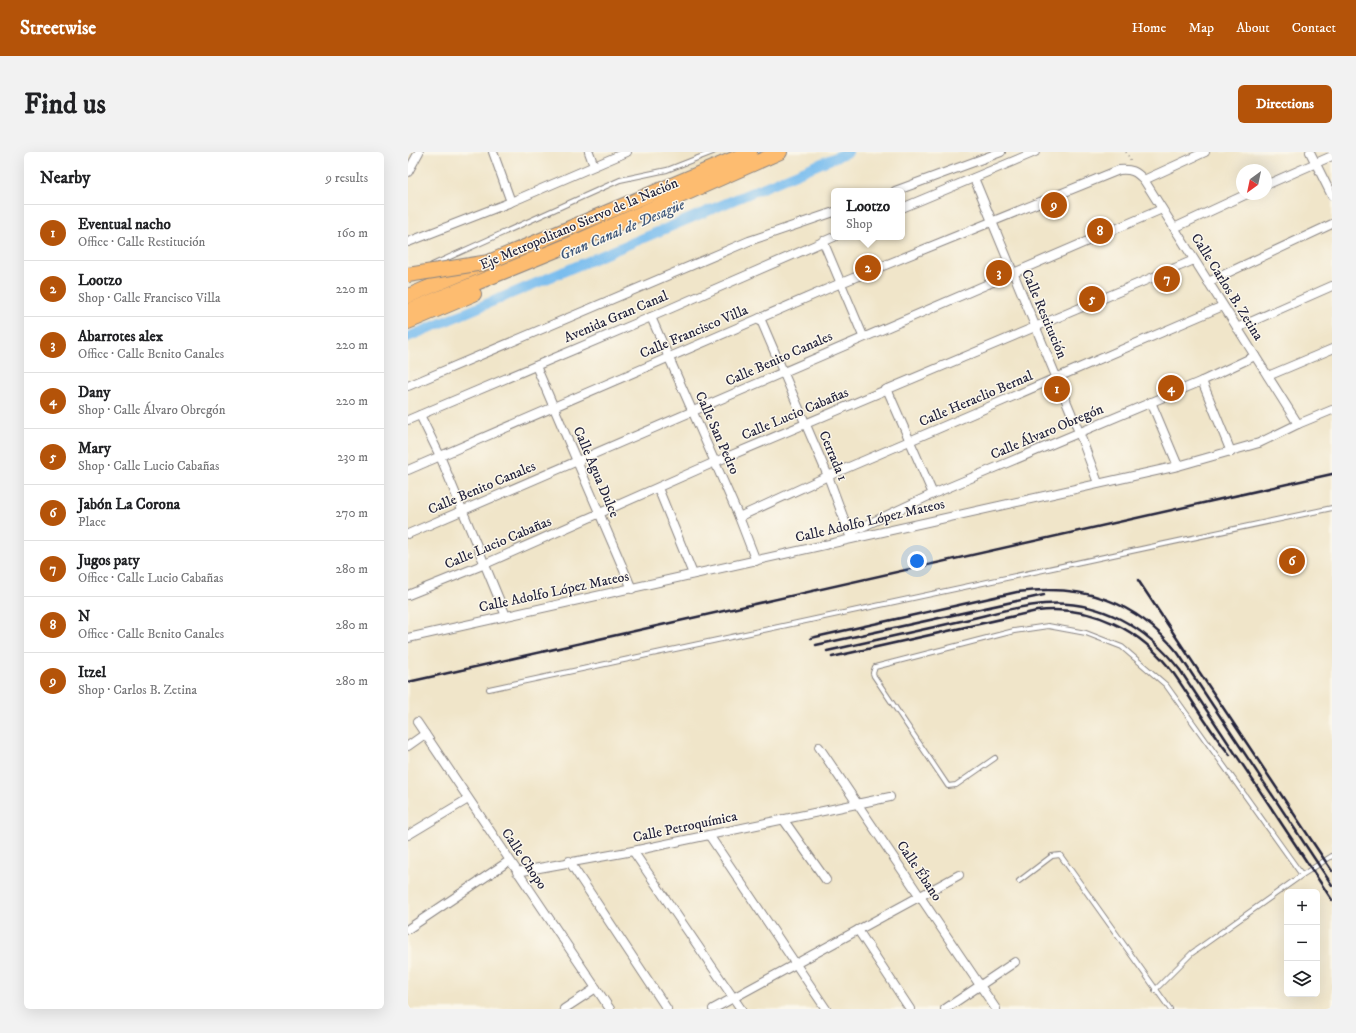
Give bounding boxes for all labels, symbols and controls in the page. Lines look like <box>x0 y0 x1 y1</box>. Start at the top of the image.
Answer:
text: Streetwise <box>20 17 96 40</box>
text: Home <box>1132 19 1166 37</box>
text: Map <box>1188 19 1214 37</box>
text: About <box>1236 19 1270 37</box>
text: Contact <box>1292 19 1336 37</box>
button: Directions <box>1238 85 1332 123</box>
text: Find us <box>24 87 106 122</box>
north arrow <box>1236 164 1272 200</box>
text: Nearby <box>40 167 90 189</box>
text: 9 results <box>326 170 368 186</box>
street label: Eje Metropolitano Siervo de la Nación <box>477 174 682 274</box>
popup <box>831 188 905 240</box>
pin: 9 <box>1041 190 1067 220</box>
water label: Gran Canal de Desagüe <box>557 195 688 265</box>
text: Lootzo <box>846 197 890 216</box>
text: Eventual nacho <box>78 215 171 234</box>
text: Shop <box>846 216 872 232</box>
pin: 8 <box>1087 216 1113 246</box>
text: 1 <box>51 225 55 241</box>
text: 160 m <box>337 225 368 241</box>
street label: Calle Carlos B. Zetina <box>1187 230 1267 344</box>
text: Office · Calle Restitución <box>78 234 205 250</box>
pin: 2 <box>855 253 881 283</box>
pin: 3 <box>986 258 1012 288</box>
pin: 7 <box>1154 264 1180 294</box>
street label: Calle Restitución <box>1017 267 1071 362</box>
text: Lootzo <box>78 271 122 290</box>
text: 2 <box>50 281 56 297</box>
text: 220 m <box>336 281 368 297</box>
pin: 5 <box>1079 284 1105 314</box>
street label: Avenida Gran Canal <box>561 287 672 347</box>
text: Shop · Calle Francisco Villa <box>78 290 221 306</box>
street label: Calle Francisco Villa <box>637 301 751 363</box>
text: Abarrotes alex <box>78 327 163 346</box>
street label: Calle Benito Canales <box>723 327 836 391</box>
text: 3 <box>51 337 55 353</box>
text: 220 m <box>336 337 368 353</box>
text: Office · Calle Benito Canales <box>78 346 224 362</box>
street label: Calle Heraclio Bernal <box>916 367 1036 431</box>
pin: 4 <box>1158 373 1184 403</box>
pin: 1 <box>1044 374 1070 404</box>
text: Dany <box>78 383 110 402</box>
street label: Calle Lucio Cabañas <box>739 383 851 445</box>
street label: Calle San Pedro <box>691 389 743 477</box>
text: 4 <box>49 393 57 409</box>
text: 220 m <box>336 393 368 409</box>
street label: Calle Álvaro Obregón <box>988 400 1107 464</box>
text: Shop · Calle Álvaro Obregón <box>78 402 225 418</box>
street label: Calle Agua Dulce <box>569 424 623 520</box>
street label: Cerrada 1 <box>814 428 852 484</box>
text: Mary <box>78 439 111 458</box>
text: 5 <box>50 449 56 465</box>
text: 230 m <box>337 449 368 465</box>
street label: Calle Benito Canales <box>425 457 539 519</box>
text: Shop · Calle Lucio Cabañas <box>78 458 219 474</box>
text: Jabón La Corona <box>78 495 180 514</box>
street label: Calle Adolfo López Mateos <box>794 495 947 547</box>
text: 6 <box>50 505 56 521</box>
text: 270 m <box>336 505 368 521</box>
street label: Calle Lucio Cabañas <box>442 512 554 574</box>
text: Place <box>78 514 106 530</box>
pin: 6 <box>1279 546 1305 576</box>
text: Jugos paty <box>78 551 140 570</box>
your location <box>907 551 927 571</box>
text: 7 <box>50 561 56 577</box>
text: 280 m <box>336 561 368 577</box>
street label: Calle Adolfo López Mateos <box>477 567 631 617</box>
text: Office · Calle Lucio Cabañas <box>78 570 223 586</box>
text: N <box>78 607 90 626</box>
text: 8 <box>50 617 56 633</box>
text: 280 m <box>336 617 368 633</box>
text: Office · Calle Benito Canales <box>78 626 224 642</box>
text: Itzel <box>78 663 106 682</box>
text: 9 <box>50 673 56 689</box>
text: 280 m <box>336 673 368 689</box>
text: Shop · Carlos B. Zetina <box>78 682 197 698</box>
street label: Calle Petroquímica <box>631 807 739 847</box>
street label: Calle Chopo <box>497 825 551 893</box>
street label: Calle Ébano <box>892 837 946 905</box>
map controls <box>1284 889 1320 997</box>
button: + <box>1284 889 1320 925</box>
button: − <box>1284 925 1320 961</box>
button: layers <box>1284 961 1320 997</box>

